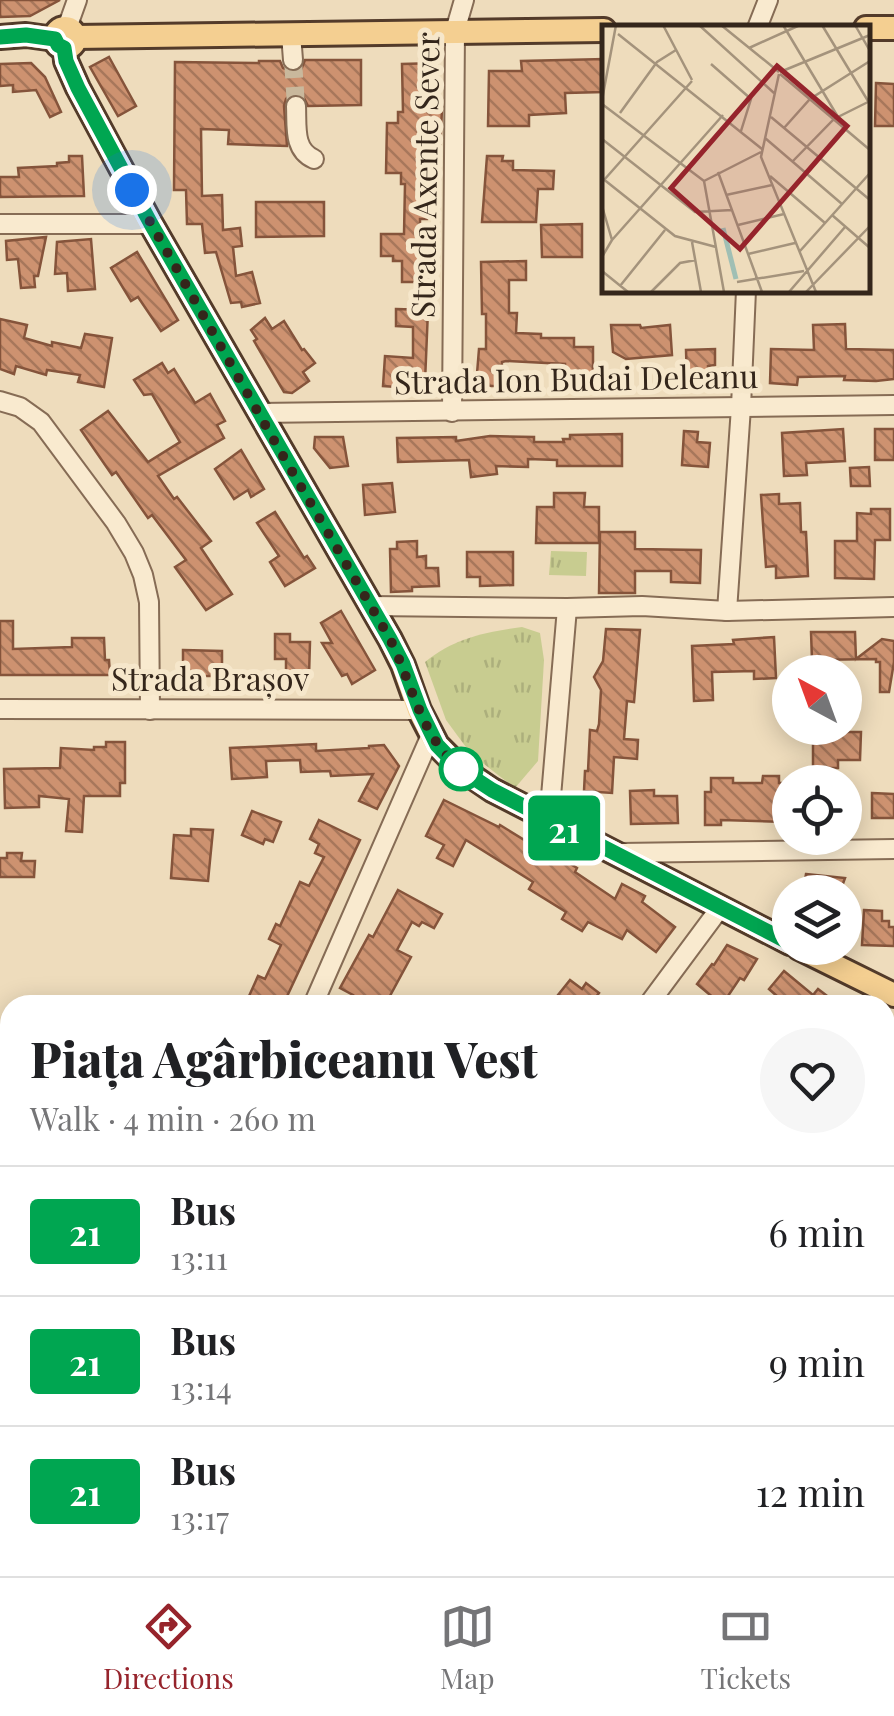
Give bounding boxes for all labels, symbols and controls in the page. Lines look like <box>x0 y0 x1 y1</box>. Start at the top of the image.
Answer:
inset map <box>602 25 869 292</box>
street label: Strada Axente Sever <box>400 32 447 318</box>
your location <box>107 165 157 215</box>
street label: Strada Ion Budai Deleanu <box>394 353 758 402</box>
north arrow <box>772 655 862 745</box>
map controls <box>772 655 862 965</box>
street label: Strada Brașov <box>111 656 309 700</box>
unlabelled marker <box>440 748 482 790</box>
button: locate <box>772 765 862 855</box>
line badge: 21 <box>519 796 609 860</box>
text: 21 <box>548 805 580 852</box>
button: layers <box>772 875 862 965</box>
text: Piața Agârbiceanu Vest <box>30 1026 538 1090</box>
button: heart <box>760 1028 865 1133</box>
text: Walk · 4 min · 260 m <box>30 1096 316 1139</box>
text: Bus <box>170 1184 236 1235</box>
text: 6 min <box>768 1206 865 1257</box>
text: 21 <box>69 1208 101 1255</box>
text: 13:11 <box>170 1235 228 1278</box>
text: Bus <box>170 1314 236 1365</box>
text: 9 min <box>769 1336 865 1387</box>
text: 21 <box>69 1338 101 1385</box>
text: 13:14 <box>170 1365 232 1408</box>
text: Bus <box>170 1444 236 1495</box>
text: 12 min <box>756 1466 865 1517</box>
text: 21 <box>69 1468 101 1515</box>
text: 13:17 <box>170 1495 229 1538</box>
tab: Directions <box>103 1599 234 1696</box>
tab: Map <box>440 1599 495 1696</box>
tab: Tickets <box>701 1599 791 1696</box>

